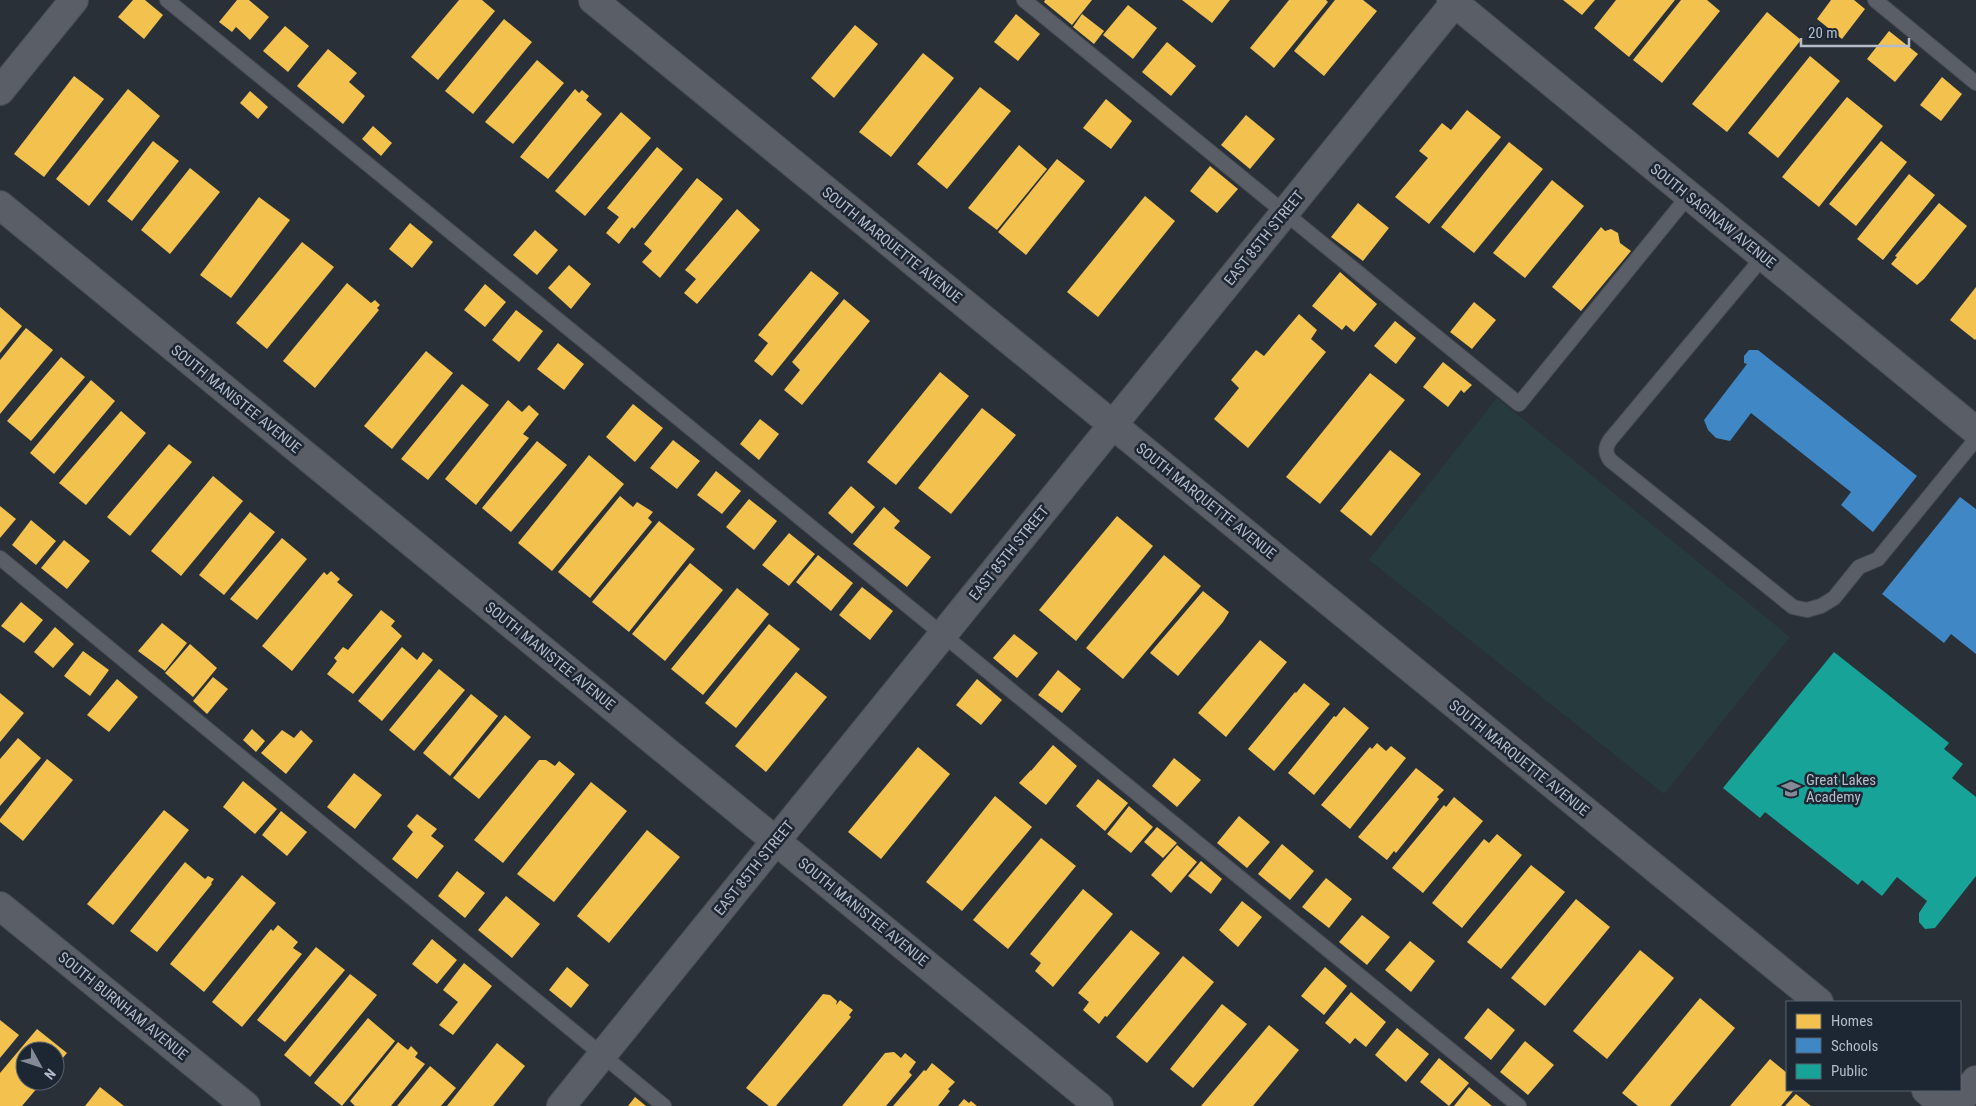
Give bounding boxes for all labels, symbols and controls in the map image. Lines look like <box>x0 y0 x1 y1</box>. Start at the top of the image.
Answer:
scale bar <box>1801 15 1908 47</box>
text: 20 m <box>1808 24 1838 42</box>
street label: SOUTH SAGINAW AVENUE <box>1647 160 1779 272</box>
street label: SOUTH MARQUETTE AVENUE <box>818 183 966 307</box>
street label: EAST 85TH STREET <box>1220 187 1308 289</box>
street label: SOUTH MANISTEE AVENUE <box>167 341 305 457</box>
street label: SOUTH MARQUETTE AVENUE <box>1132 439 1280 563</box>
street label: EAST 85TH STREET <box>965 502 1053 604</box>
street label: SOUTH MANISTEE AVENUE <box>481 598 619 714</box>
street label: SOUTH MARQUETTE AVENUE <box>1445 696 1593 820</box>
place label: Great Lakes Academy <box>1806 771 1876 806</box>
school or university icon: Great Lakes Academy <box>1780 778 1802 800</box>
street label: EAST 85TH STREET <box>710 817 798 919</box>
street label: SOUTH MANISTEE AVENUE <box>794 854 932 970</box>
street label: SOUTH BURNHAM AVENUE <box>55 948 191 1064</box>
legend <box>1786 1001 1961 1091</box>
text: Homes <box>1831 1012 1873 1030</box>
text: Schools <box>1831 1037 1878 1055</box>
north arrow <box>15 1041 65 1091</box>
text: Public <box>1831 1062 1868 1080</box>
text: N <box>41 1066 59 1083</box>

